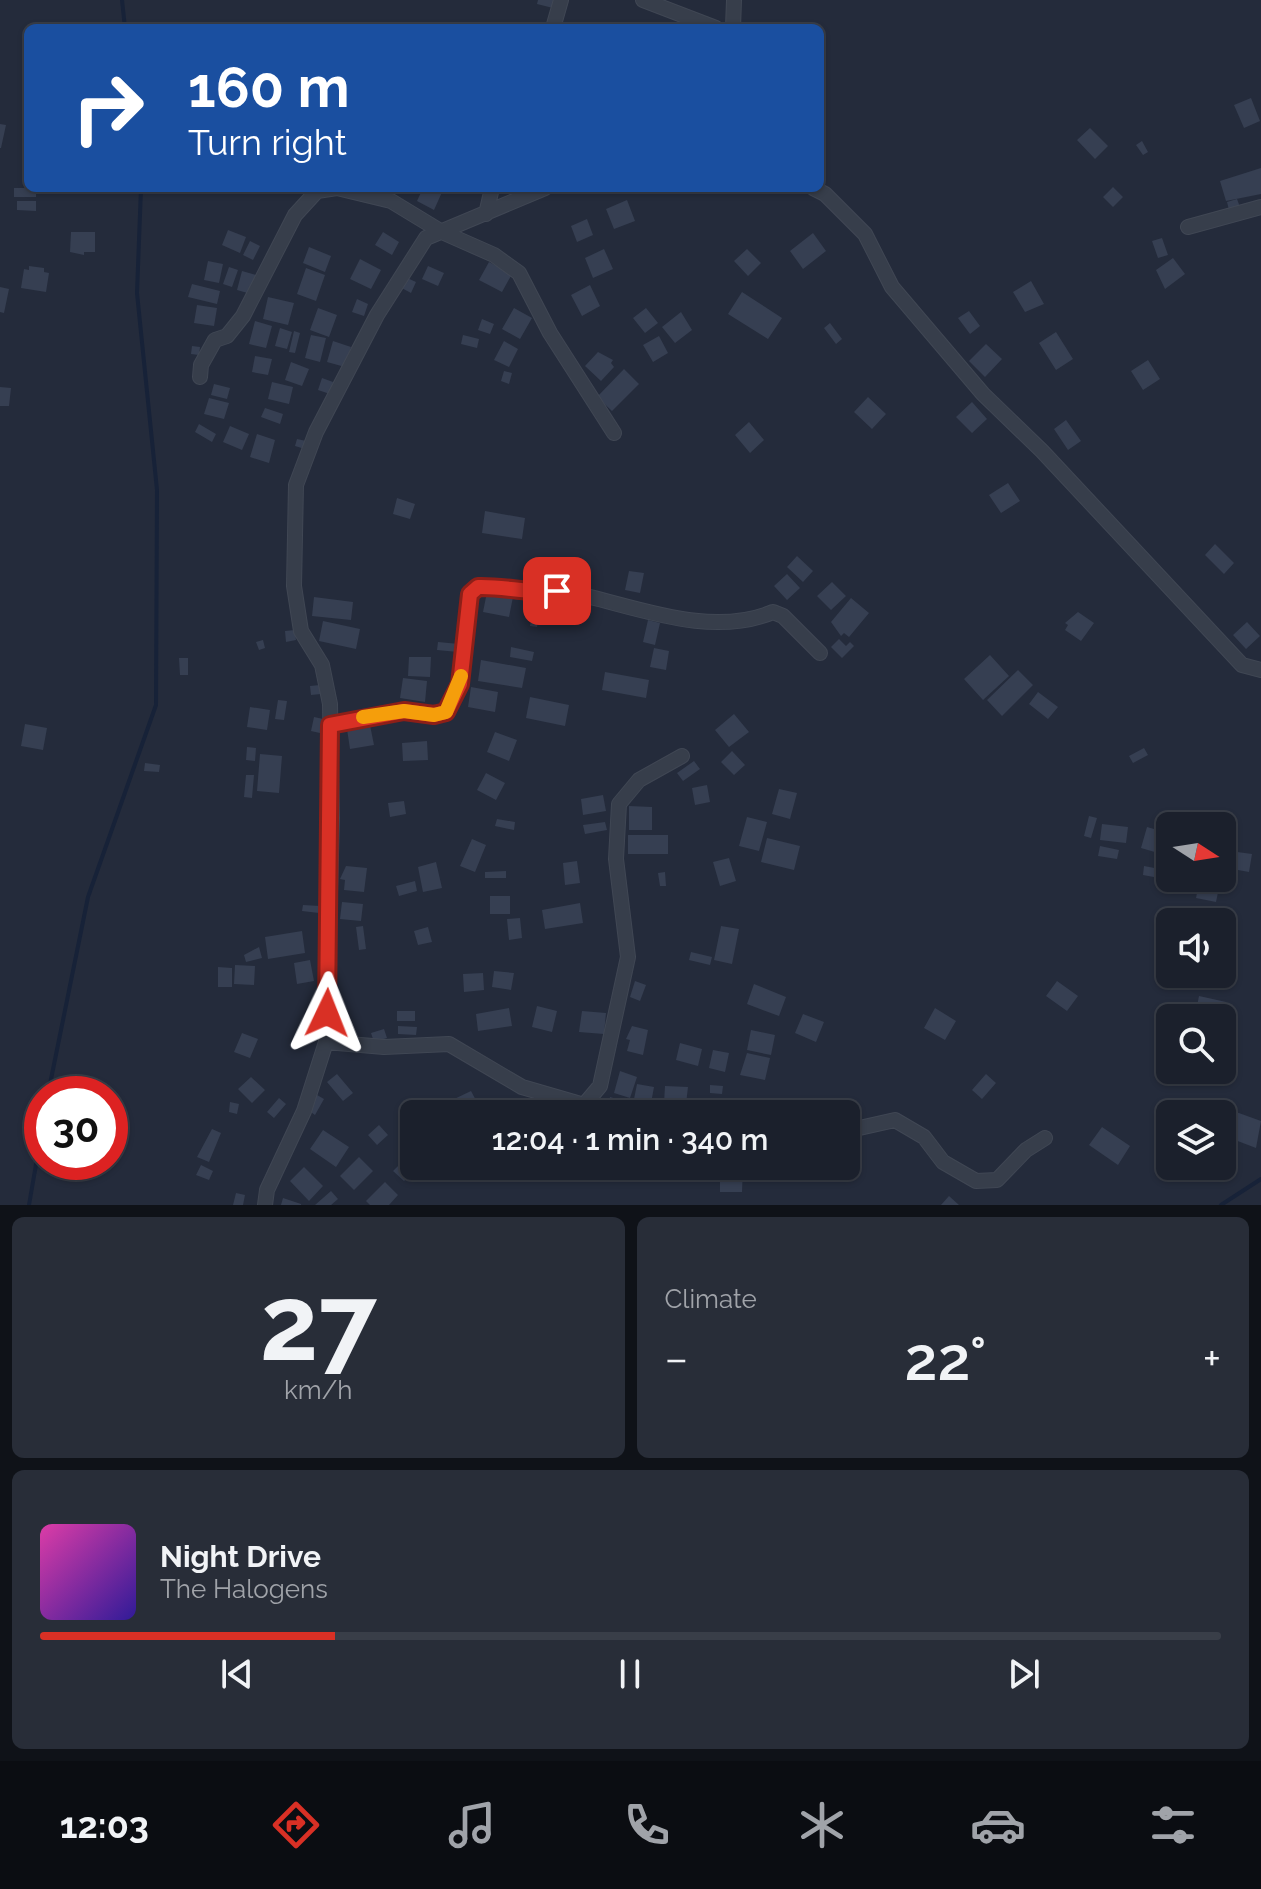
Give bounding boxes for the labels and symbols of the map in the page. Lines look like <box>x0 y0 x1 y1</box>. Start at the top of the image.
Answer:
pin <box>523 557 591 625</box>
north arrow <box>1156 812 1236 892</box>
position arrow <box>285 971 369 1055</box>
speed limit sign: 30 <box>24 1076 128 1180</box>

